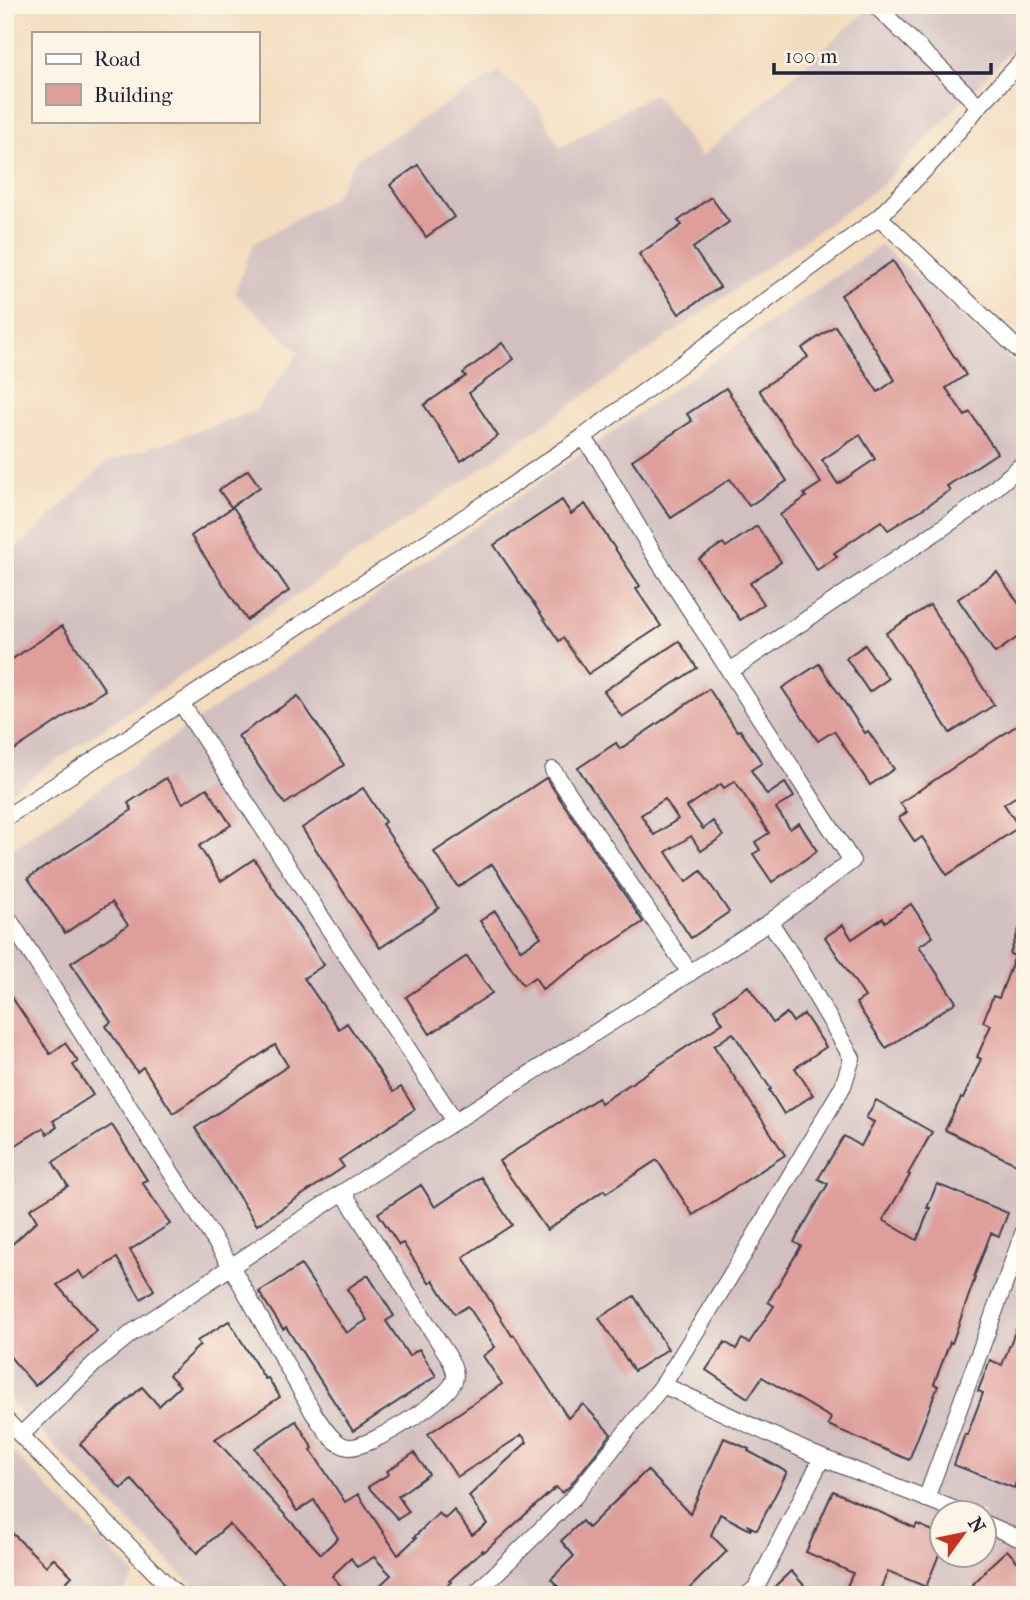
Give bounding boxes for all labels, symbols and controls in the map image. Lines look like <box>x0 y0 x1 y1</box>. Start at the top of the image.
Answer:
legend <box>32 32 259 122</box>
scale bar <box>774 32 992 76</box>
text: 100 m <box>785 44 838 68</box>
text: Road <box>94 47 141 71</box>
text: Building <box>94 83 173 107</box>
north arrow <box>928 1498 998 1568</box>
text: N <box>963 1513 990 1538</box>

